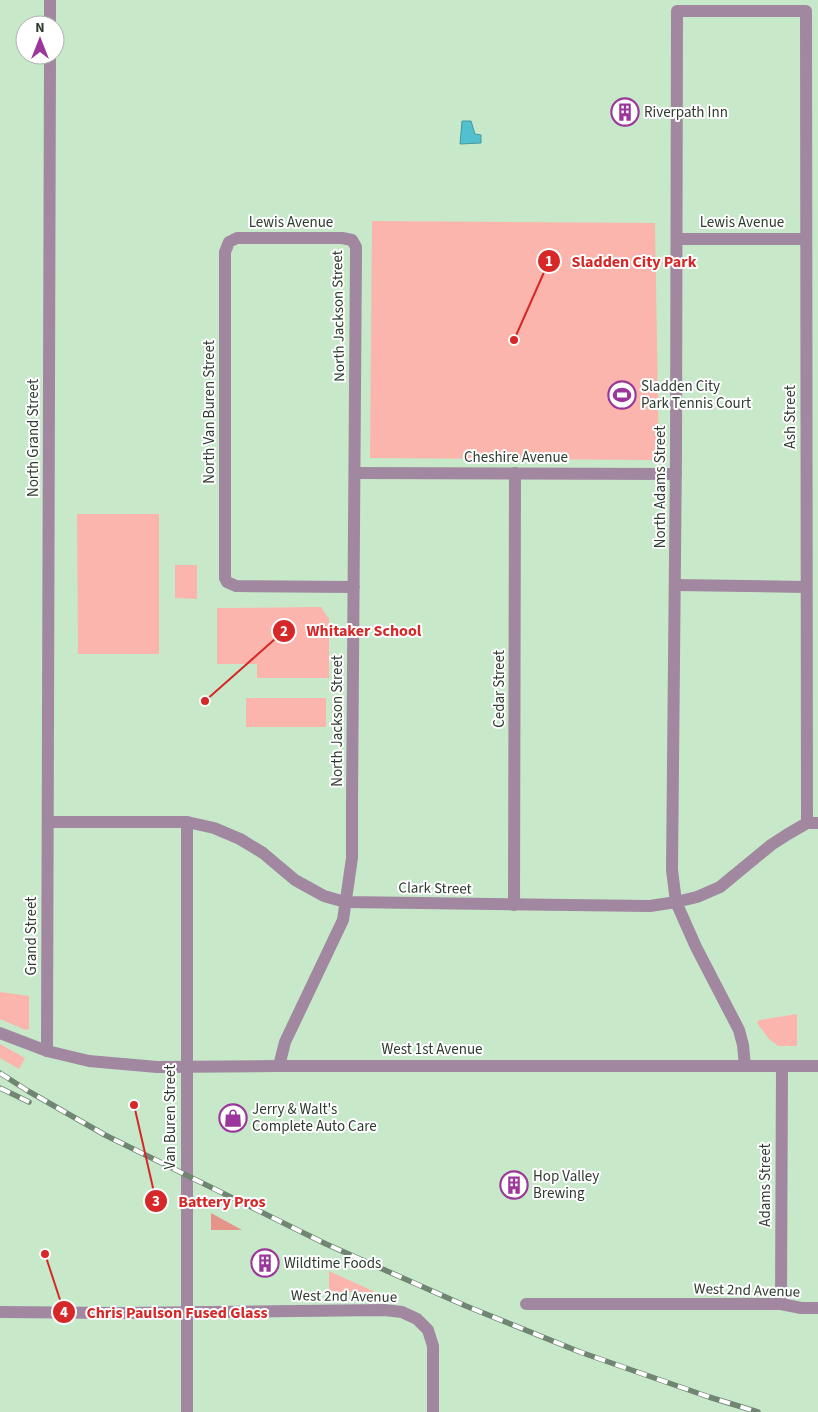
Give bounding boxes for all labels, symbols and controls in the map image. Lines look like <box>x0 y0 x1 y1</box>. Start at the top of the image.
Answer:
north arrow <box>15 15 65 65</box>
text: N <box>35 18 45 38</box>
building icon: Riverpath Inn <box>610 97 640 127</box>
place label: Riverpath Inn <box>644 102 728 123</box>
street label: Lewis Avenue <box>249 212 333 233</box>
street label: Lewis Avenue <box>700 212 784 233</box>
callout: Sladden City Park <box>537 246 706 277</box>
street label: North Jackson Street <box>327 250 350 382</box>
text: 1 <box>545 251 553 272</box>
text: Sladden City Park <box>572 251 697 273</box>
street label: North Van Buren Street <box>199 340 220 484</box>
place label: Sladden City Park Tennis Court <box>641 376 751 414</box>
street label: North Grand Street <box>23 379 44 497</box>
sports icon: Sladden City Park Tennis Court <box>607 380 637 410</box>
street label: Ash Street <box>780 385 801 449</box>
street label: North Adams Street <box>650 426 671 548</box>
street label: Cheshire Avenue <box>464 447 568 468</box>
callout: Whitaker School <box>271 615 431 646</box>
text: Whitaker School <box>307 620 422 642</box>
text: 2 <box>280 621 288 642</box>
street label: Cedar Street <box>489 650 510 728</box>
street label: North Jackson Street <box>327 655 348 787</box>
street label: Clark Street <box>398 877 472 900</box>
street label: Grand Street <box>21 897 42 975</box>
street label: West 1st Avenue <box>381 1039 483 1060</box>
street label: Van Buren Street <box>160 1065 181 1169</box>
place label: Jerry & Walt's Complete Auto Care <box>252 1099 377 1137</box>
shop icon: Jerry & Walt's Complete Auto Care <box>218 1103 248 1133</box>
street label: Adams Street <box>755 1143 776 1227</box>
place label: Hop Valley Brewing <box>533 1166 599 1204</box>
building icon: Hop Valley Brewing <box>499 1170 529 1200</box>
callout: Battery Pros <box>143 1185 276 1216</box>
text: 3 <box>152 1191 160 1212</box>
text: Battery Pros <box>178 1191 266 1213</box>
building icon: Wildtime Foods <box>250 1248 280 1278</box>
place label: Wildtime Foods <box>284 1253 381 1274</box>
street label: West 2nd Avenue <box>693 1278 801 1303</box>
street label: West 2nd Avenue <box>291 1285 397 1308</box>
callout: Chris Paulson Fused Glass <box>52 1297 278 1328</box>
text: 4 <box>60 1302 68 1323</box>
text: Chris Paulson Fused Glass <box>86 1302 268 1324</box>

